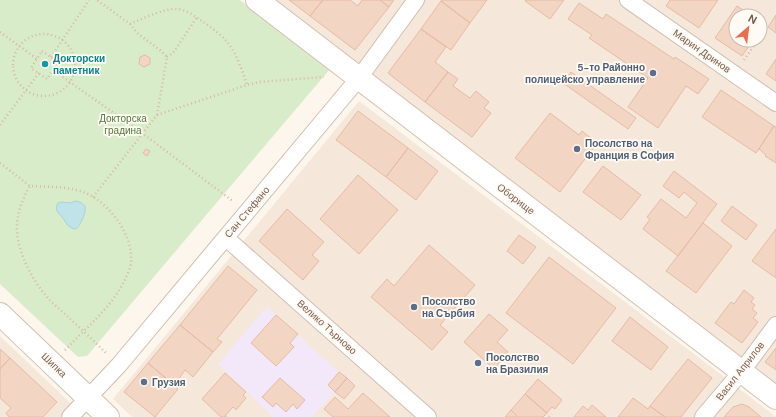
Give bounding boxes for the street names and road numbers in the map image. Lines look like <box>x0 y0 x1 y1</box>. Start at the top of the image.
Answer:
street label: Марин Дринов <box>671 26 733 76</box>
street label: Оборище <box>495 181 538 218</box>
street label: Сан Стефано <box>222 183 273 240</box>
street label: Велико Търново <box>294 297 360 357</box>
street label: Васил Априлов <box>713 339 767 403</box>
street label: Шипка <box>39 350 70 381</box>

